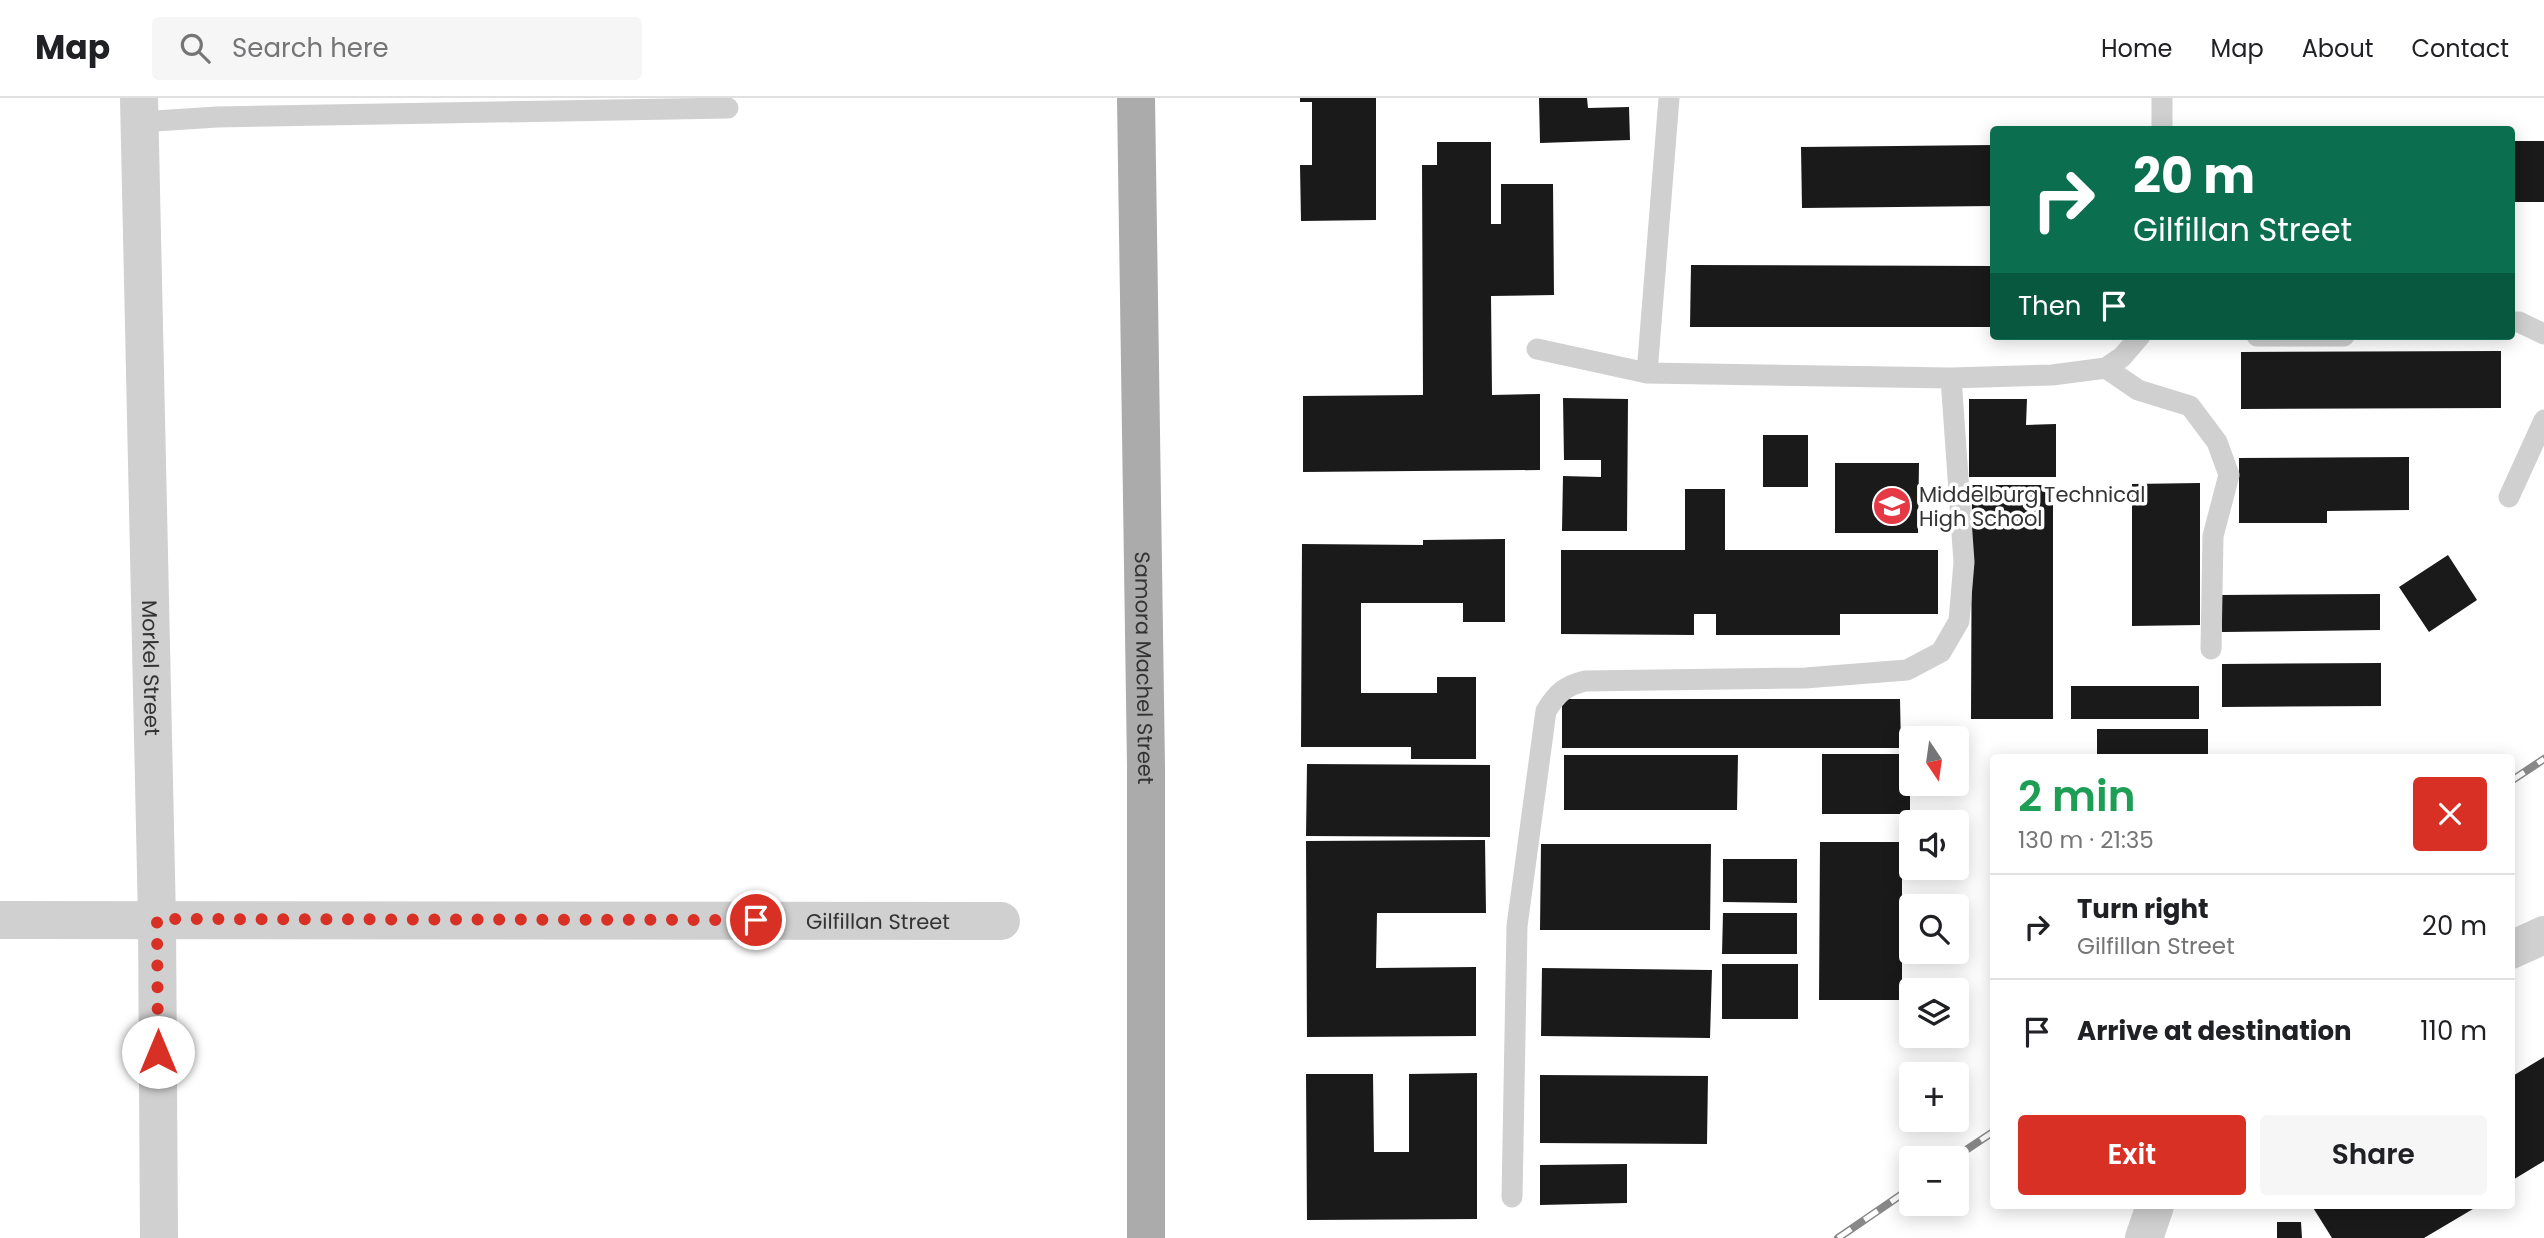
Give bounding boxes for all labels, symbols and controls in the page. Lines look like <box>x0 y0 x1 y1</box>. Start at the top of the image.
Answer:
search box <box>152 17 642 80</box>
text: Map <box>35 24 110 71</box>
icon: search <box>176 29 214 67</box>
text: Search here <box>232 30 389 66</box>
text: Home <box>2101 32 2173 65</box>
text: Map <box>2211 32 2264 65</box>
text: About <box>2302 32 2373 65</box>
text: Contact <box>2411 32 2509 65</box>
text: 20 m <box>2133 142 2255 210</box>
icon: right <box>2018 154 2109 245</box>
text: Gilfillan Street <box>2133 207 2352 252</box>
icon: arrive <box>2095 287 2133 325</box>
text: Then <box>2018 288 2081 324</box>
place label: Middelburg Technical High School <box>1919 480 2145 533</box>
school or university icon: Middelburg Technical High School <box>1871 485 1913 527</box>
street label: Samora Machel Street <box>1128 551 1161 784</box>
street label: Morkel Street <box>136 600 167 736</box>
north arrow <box>1899 726 1969 796</box>
map controls <box>1899 726 1969 1216</box>
text: 2 min <box>2018 767 2136 826</box>
button: close <box>2413 777 2487 851</box>
button: sound <box>1899 810 1969 880</box>
text: 130 m · 21:35 <box>2018 824 2154 856</box>
pin <box>726 890 786 950</box>
text: Turn right <box>2077 891 2209 927</box>
button: search <box>1899 894 1969 964</box>
icon: arrive <box>737 901 775 939</box>
street label: Gilfillan Street <box>806 906 950 935</box>
icon: right <box>2018 908 2056 946</box>
text: 20 m <box>2422 908 2487 944</box>
text: Gilfillan Street <box>2077 930 2235 962</box>
button: layers <box>1899 978 1969 1048</box>
icon: arrive <box>2018 1013 2056 1051</box>
text: Arrive at destination <box>2077 1013 2352 1049</box>
text: 110 m <box>2420 1013 2487 1049</box>
position arrow <box>121 1015 195 1089</box>
button: + <box>1899 1062 1969 1132</box>
button: Exit <box>2018 1115 2246 1195</box>
button: Share <box>2260 1115 2487 1195</box>
button: − <box>1899 1146 1969 1216</box>

